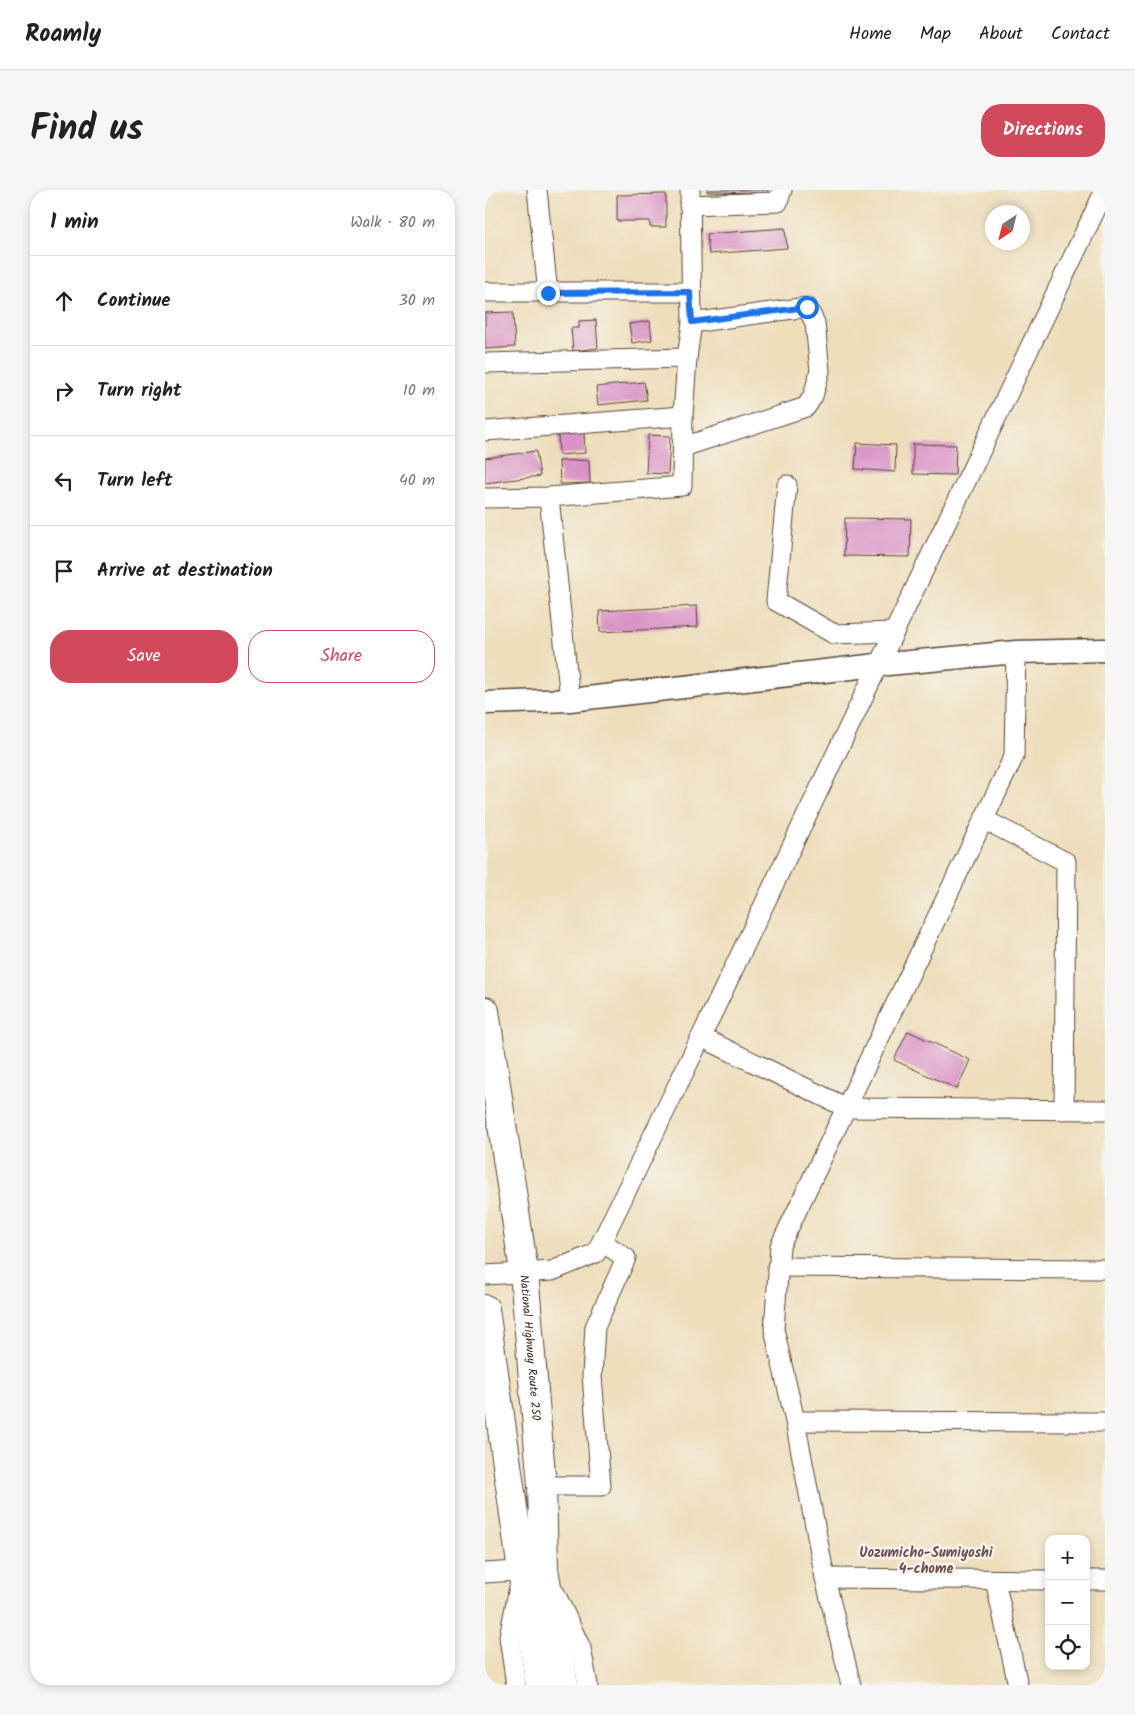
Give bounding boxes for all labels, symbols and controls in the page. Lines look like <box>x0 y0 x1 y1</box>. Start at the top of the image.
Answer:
text: Roamly <box>25 15 101 54</box>
text: Home <box>849 20 892 49</box>
text: Map <box>920 20 951 49</box>
text: About <box>979 20 1023 49</box>
text: Contact <box>1051 20 1110 49</box>
text: Find us <box>30 102 143 158</box>
button: Directions <box>981 104 1105 157</box>
north arrow <box>985 205 1030 250</box>
text: 1 min <box>50 206 99 239</box>
text: Walk · 80 m <box>350 210 435 235</box>
route end <box>537 282 560 305</box>
text: Continue <box>97 286 170 316</box>
icon: ahead <box>50 287 78 315</box>
text: 30 m <box>399 288 435 313</box>
route start <box>796 296 819 319</box>
text: Turn right <box>97 376 182 406</box>
icon: right <box>50 377 78 405</box>
text: 10 m <box>403 378 435 403</box>
text: Turn left <box>97 466 172 496</box>
icon: left <box>50 467 78 495</box>
text: 40 m <box>399 468 435 493</box>
text: Arrive at destination <box>97 556 273 586</box>
icon: arrive <box>50 557 78 585</box>
button: Save <box>50 630 238 683</box>
button: Share <box>248 630 435 683</box>
street label: National Highway Route 250 <box>515 1274 546 1422</box>
map controls <box>1045 1535 1090 1670</box>
button: + <box>1045 1535 1090 1580</box>
district label: Uozumicho-Sumiyoshi 4-chome <box>859 1542 993 1580</box>
button: − <box>1045 1580 1090 1625</box>
button: locate <box>1045 1625 1090 1670</box>

